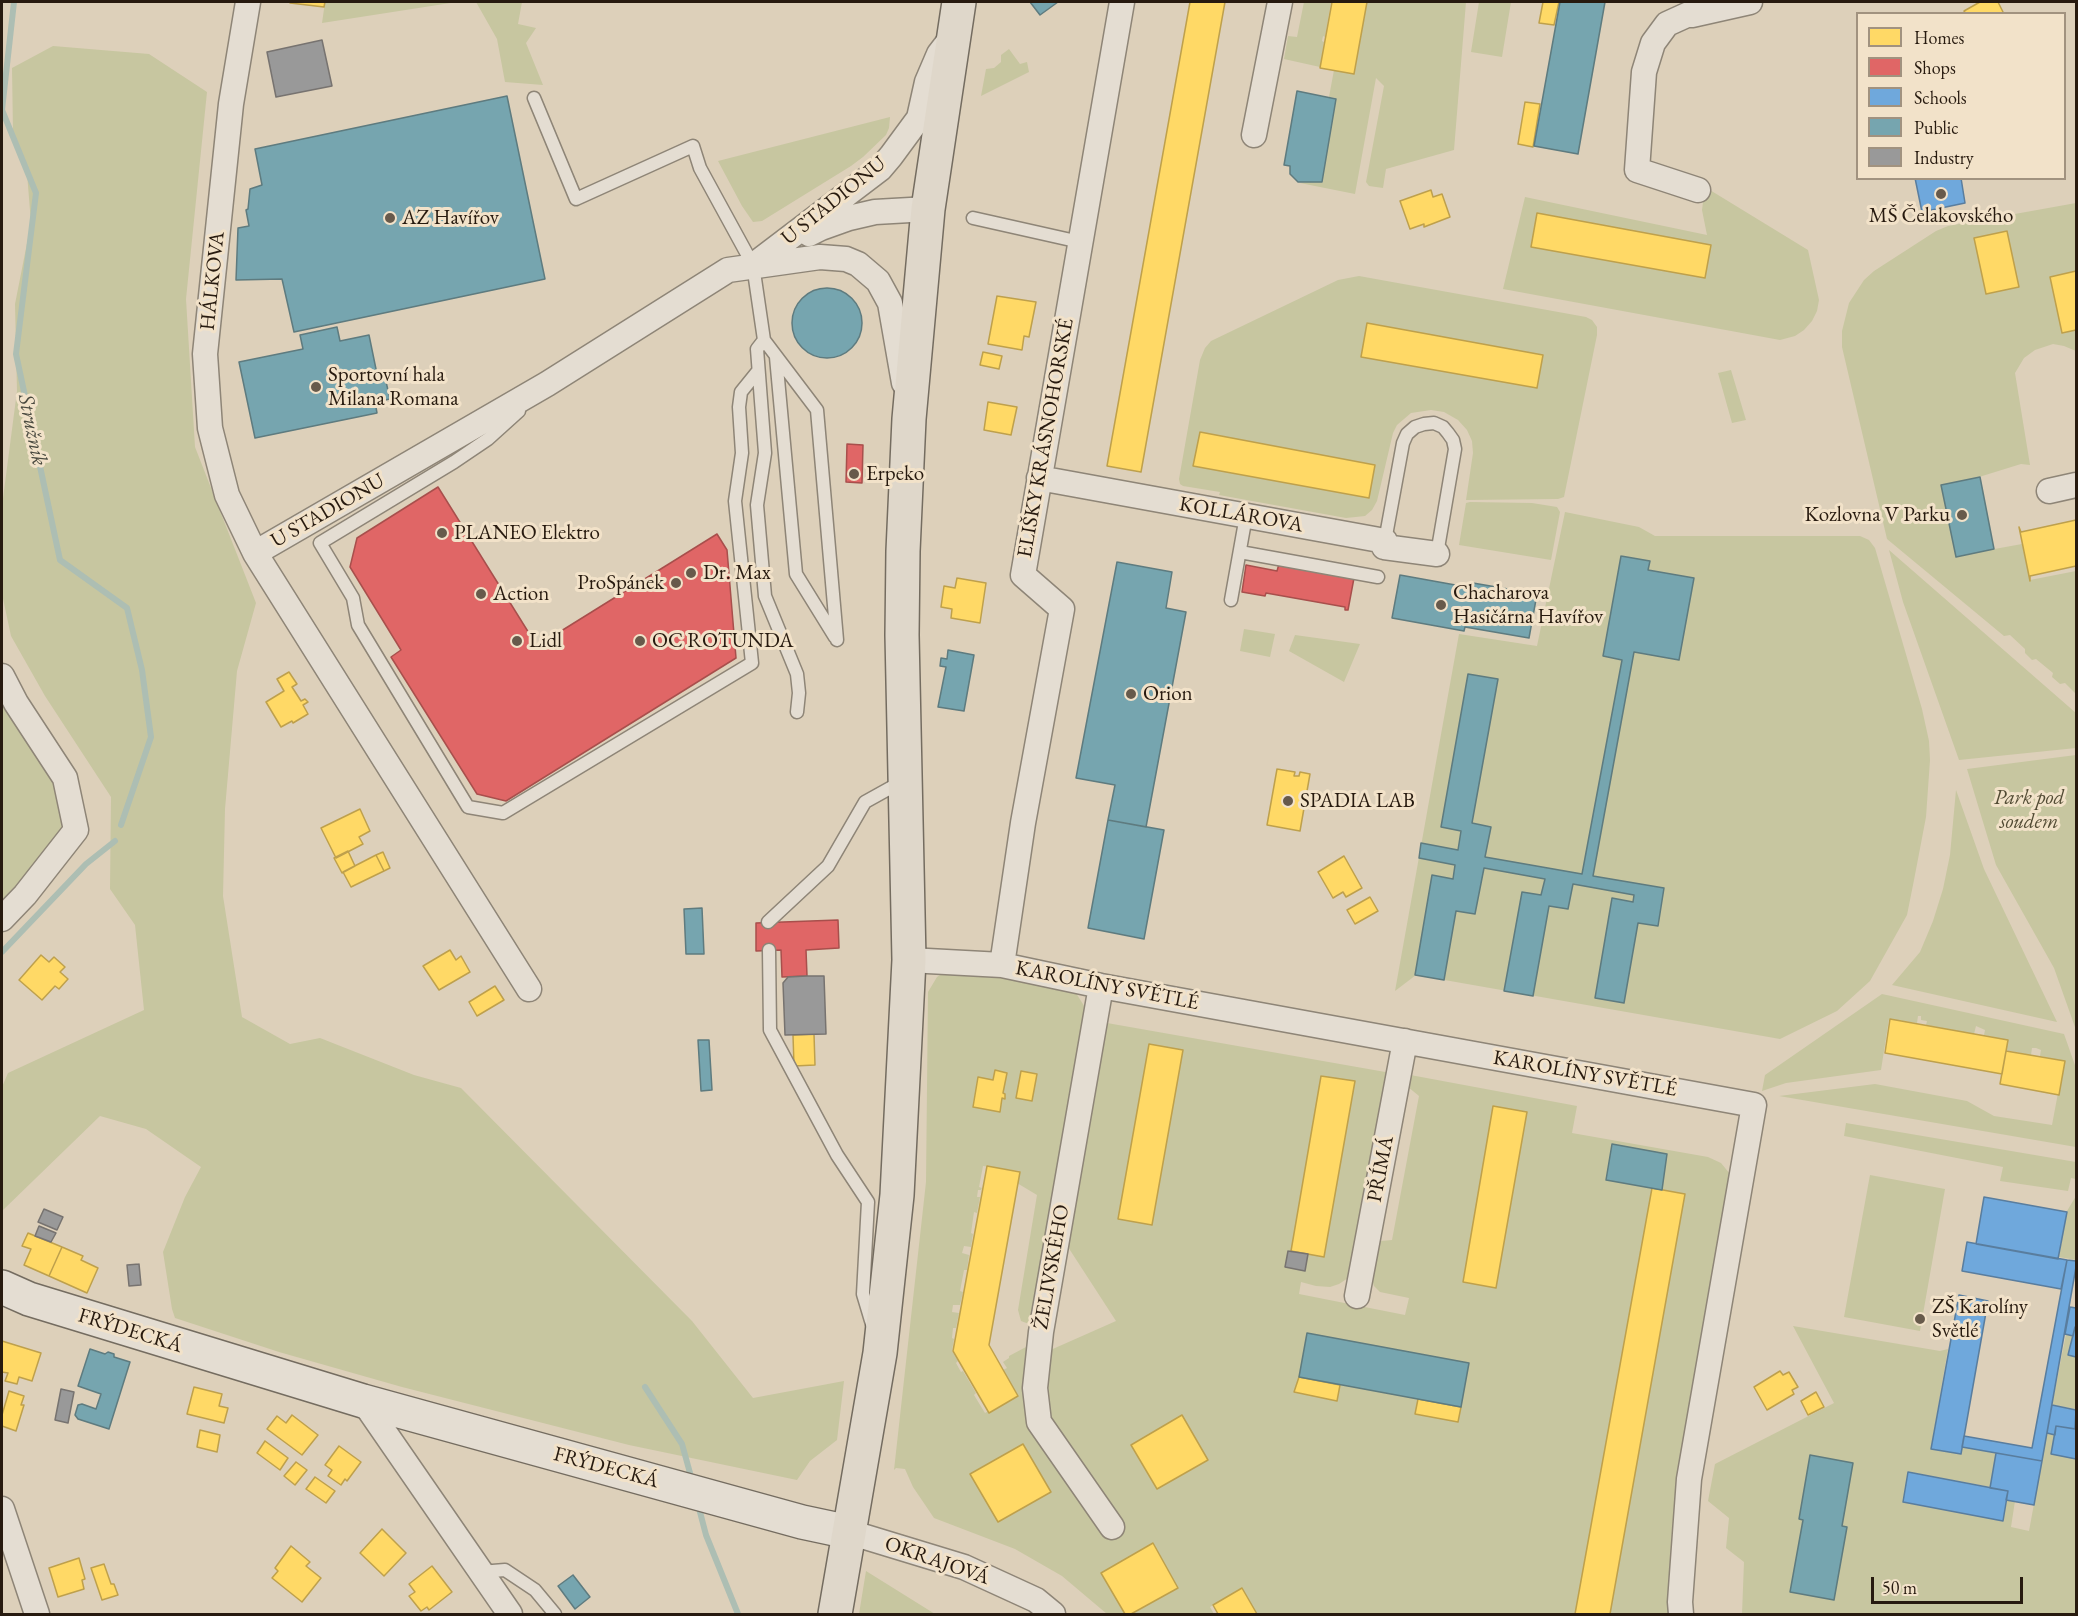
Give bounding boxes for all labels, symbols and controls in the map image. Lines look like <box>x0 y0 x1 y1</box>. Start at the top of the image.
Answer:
legend <box>1856 12 2066 180</box>
text: Homes <box>1914 26 1964 49</box>
text: Shops <box>1914 56 1956 79</box>
text: Schools <box>1914 86 1967 109</box>
text: Public <box>1914 116 1958 139</box>
text: Industry <box>1914 146 1974 169</box>
street label: U STADIONU <box>777 151 891 251</box>
marker: MŠ Čelakovského <box>1934 187 1948 201</box>
place label: MŠ Čelakovského <box>1869 203 2013 229</box>
place label: AZ Havířov <box>402 205 499 231</box>
marker: AZ Havířov <box>383 211 397 225</box>
street label: HÁLKOVA <box>195 230 231 332</box>
street label: ELIŠKY KRÁSNOHORSKÉ <box>1013 316 1079 560</box>
place label: Sportovní hala Milana Romana <box>328 362 459 412</box>
marker: Sportovní hala Milana Romana <box>309 380 323 394</box>
water label: Stružník <box>12 392 52 468</box>
place label: Erpeko <box>866 461 924 487</box>
marker: Erpeko <box>847 467 861 481</box>
street label: U STADIONU <box>267 468 389 554</box>
street label: KOLLÁROVA <box>1177 492 1305 538</box>
place label: Kozlovna V Parku <box>1805 502 1950 528</box>
marker: Kozlovna V Parku <box>1955 508 1969 522</box>
place label: PLANEO Elektro <box>454 520 600 546</box>
marker: PLANEO Elektro <box>435 526 449 540</box>
place label: Dr. Max <box>703 560 771 586</box>
marker: Dr. Max <box>684 566 698 580</box>
place label: ProSpánek <box>577 570 664 596</box>
marker: ProSpánek <box>669 576 683 590</box>
place label: Chacharova Hasičárna Havířov <box>1453 580 1603 630</box>
place label: Action <box>493 581 549 607</box>
marker: Action <box>474 587 488 601</box>
marker: Chacharova Hasičárna Havířov <box>1434 598 1448 612</box>
place label: Lidl <box>529 628 562 654</box>
place label: OC ROTUNDA <box>652 628 794 654</box>
marker: Lidl <box>510 634 524 648</box>
marker: OC ROTUNDA <box>633 634 647 648</box>
place label: Orion <box>1143 681 1193 707</box>
marker: Orion <box>1124 687 1138 701</box>
park label: Park pod soudem <box>1994 785 2064 835</box>
place label: SPADIA LAB <box>1300 788 1415 814</box>
marker: SPADIA LAB <box>1281 794 1295 808</box>
street label: KAROLÍNY SVĚTLÉ <box>1013 956 1201 1016</box>
street label: KAROLÍNY SVĚTLÉ <box>1491 1045 1679 1103</box>
street label: PŘÍMÁ <box>1362 1134 1400 1204</box>
street label: ŽELIVSKÉHO <box>1029 1203 1075 1331</box>
place label: ZŠ Karolíny Světlé <box>1932 1294 2028 1344</box>
street label: FRÝDECKÁ <box>75 1303 185 1359</box>
marker: ZŠ Karolíny Světlé <box>1913 1312 1927 1326</box>
street label: FRÝDECKÁ <box>551 1442 661 1494</box>
street label: OKRAJOVÁ <box>881 1531 993 1591</box>
scale bar <box>1874 1565 2026 1603</box>
text: 50 m <box>1882 1576 1917 1599</box>

